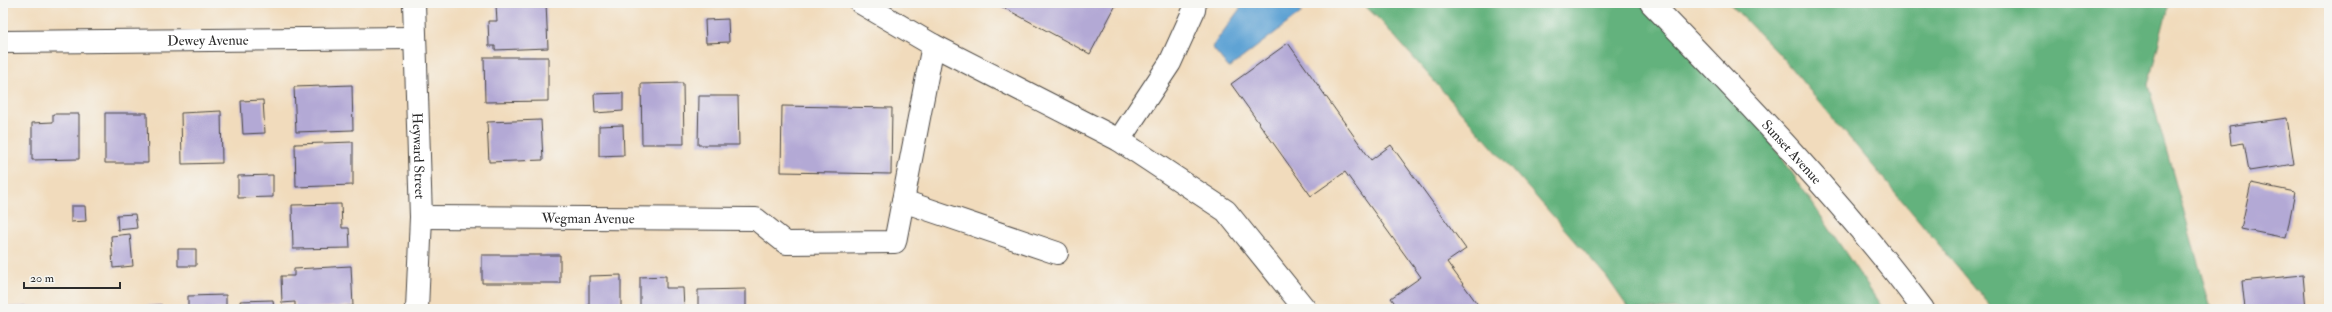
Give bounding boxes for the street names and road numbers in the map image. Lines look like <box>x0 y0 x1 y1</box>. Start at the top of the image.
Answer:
street label: Dewey Avenue <box>167 31 249 50</box>
street label: Heyward Street <box>409 112 429 200</box>
street label: Sunset Avenue <box>1758 116 1826 188</box>
street label: Wegman Avenue <box>540 209 635 227</box>

